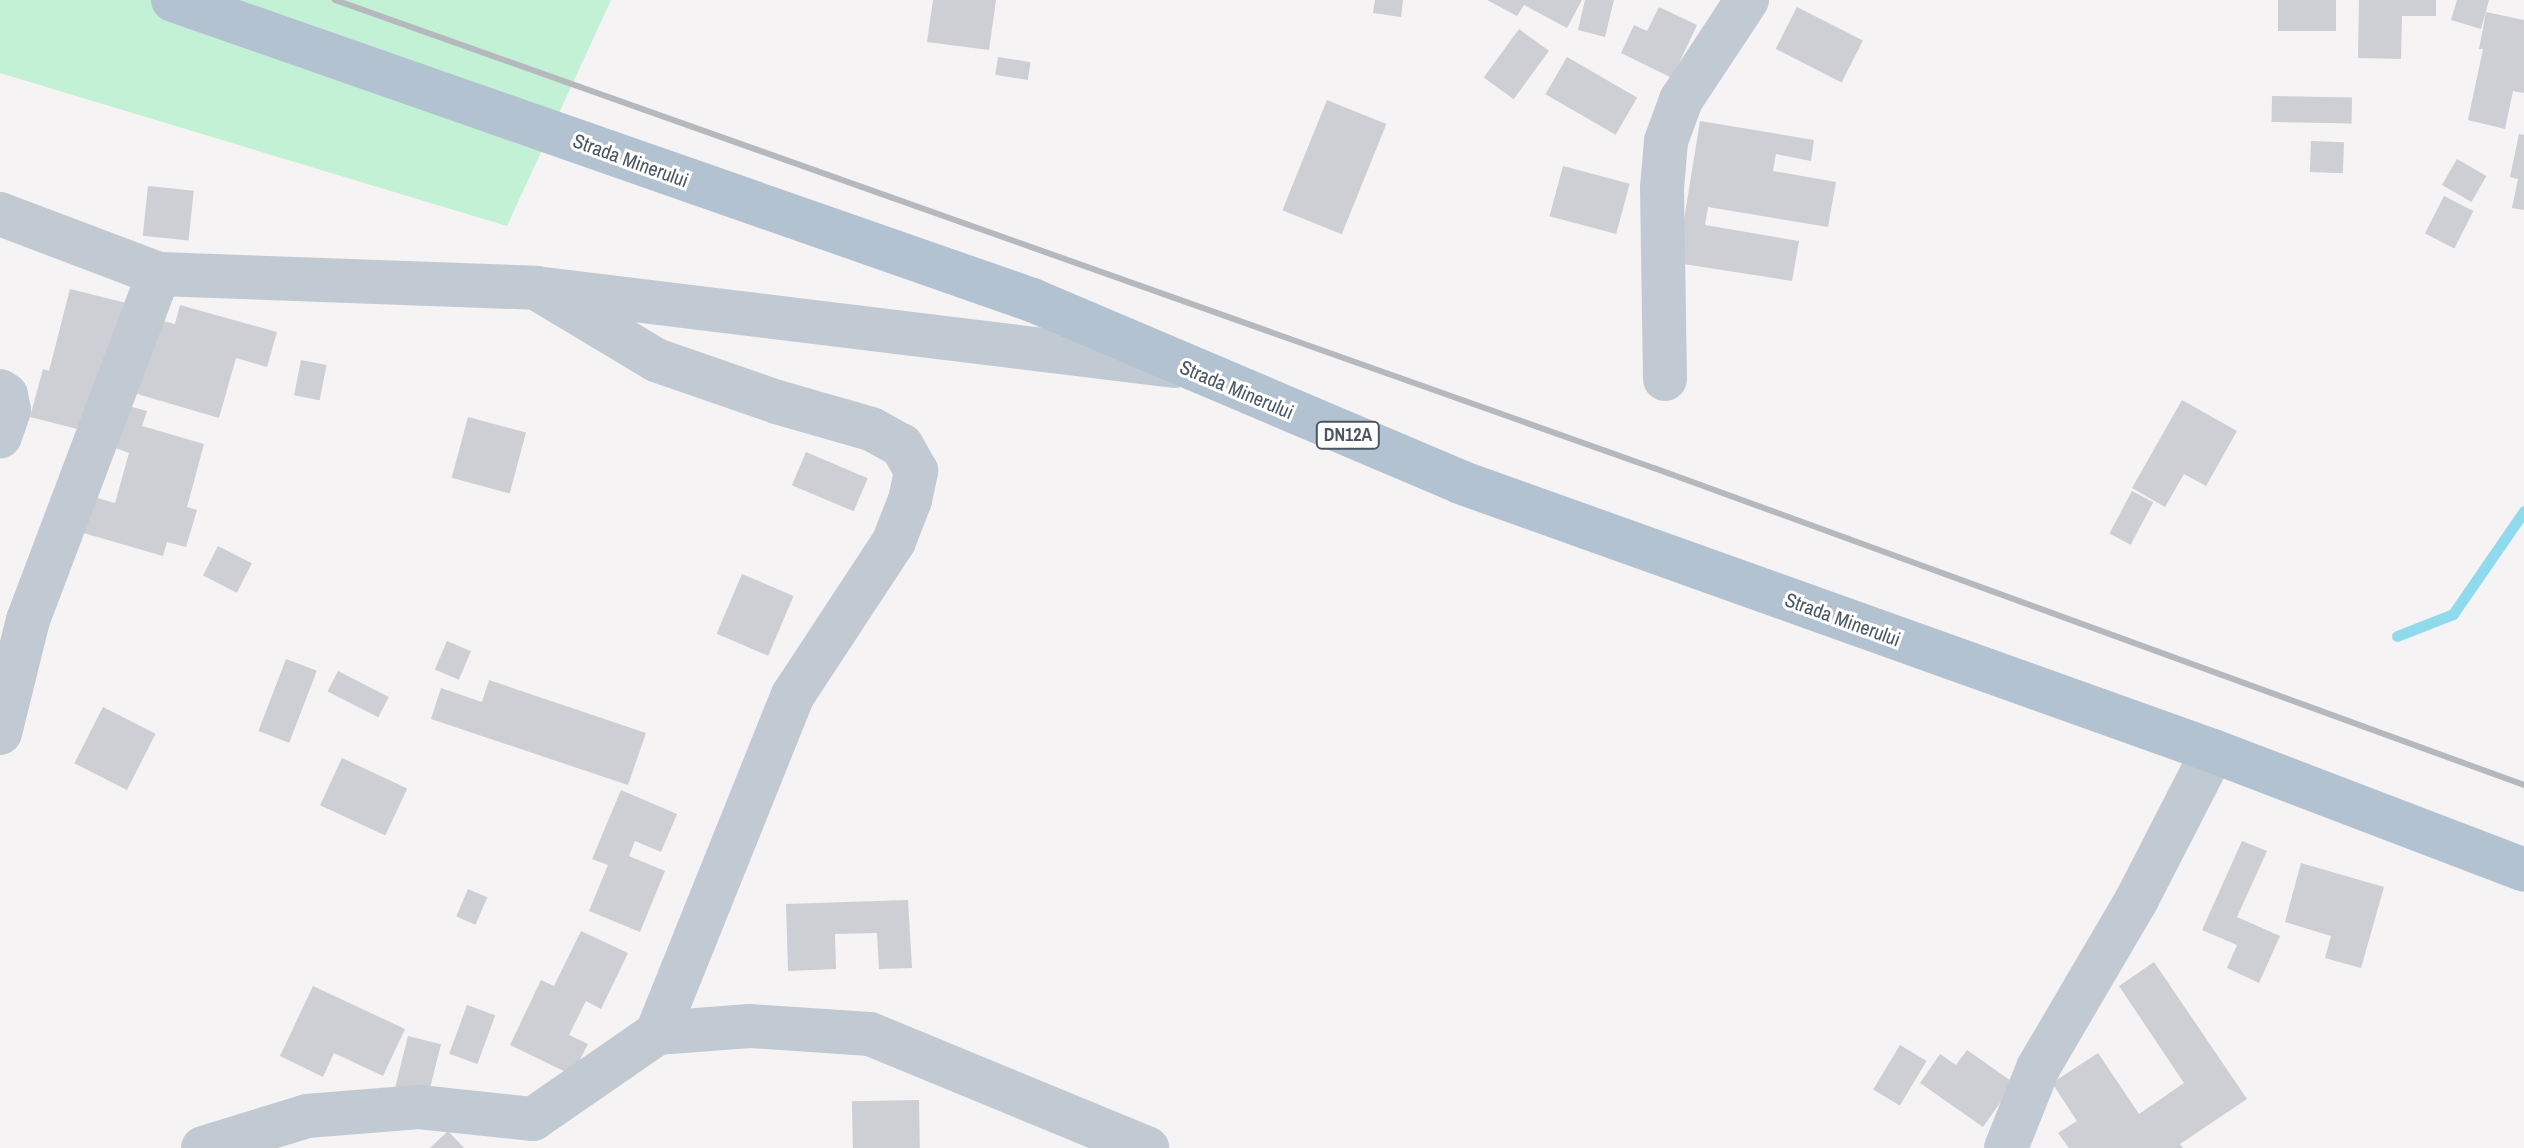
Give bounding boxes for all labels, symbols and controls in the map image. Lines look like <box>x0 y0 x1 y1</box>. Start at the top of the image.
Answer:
street label: Strada Minerului <box>570 128 692 192</box>
street label: Strada Minerului <box>1177 354 1297 424</box>
road number: DN12A <box>1314 421 1382 449</box>
street label: Strada Minerului <box>1782 587 1904 651</box>

